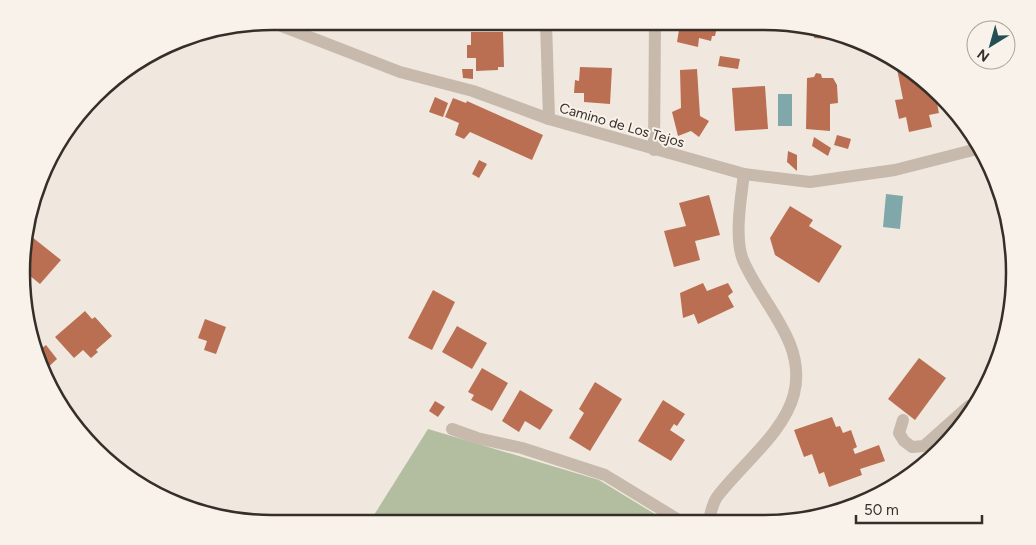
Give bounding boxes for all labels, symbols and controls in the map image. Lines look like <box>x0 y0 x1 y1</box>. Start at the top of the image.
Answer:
north arrow <box>966 20 1016 70</box>
text: N <box>974 45 993 65</box>
street label: Camino de Los Tejos <box>557 99 686 151</box>
scale bar <box>856 492 982 524</box>
text: 50 m <box>864 501 899 519</box>

